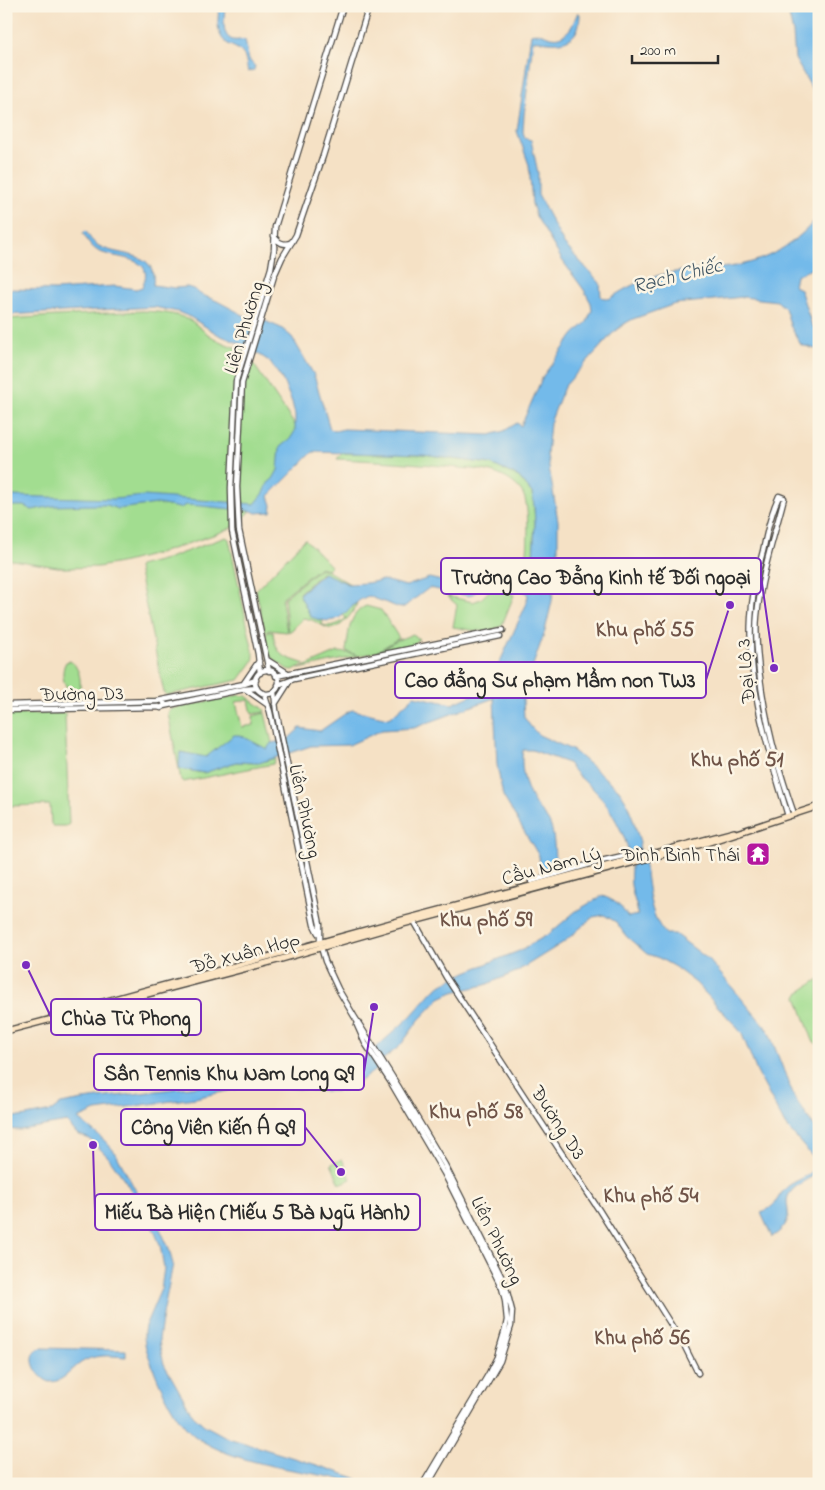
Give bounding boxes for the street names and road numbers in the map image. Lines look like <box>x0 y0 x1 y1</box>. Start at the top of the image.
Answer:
street label: Liên Phường <box>218 278 274 378</box>
street label: Đại Lộ 3 <box>730 637 765 705</box>
street label: Đường D3 <box>39 680 124 712</box>
street label: Liên Phường <box>278 762 328 861</box>
street label: Cầu Nam Lý <box>499 840 604 895</box>
street label: Đỗ Xuân Hợp <box>187 926 303 983</box>
street label: Đường D3 <box>521 1080 592 1167</box>
street label: Liên Phường <box>461 1192 530 1291</box>

